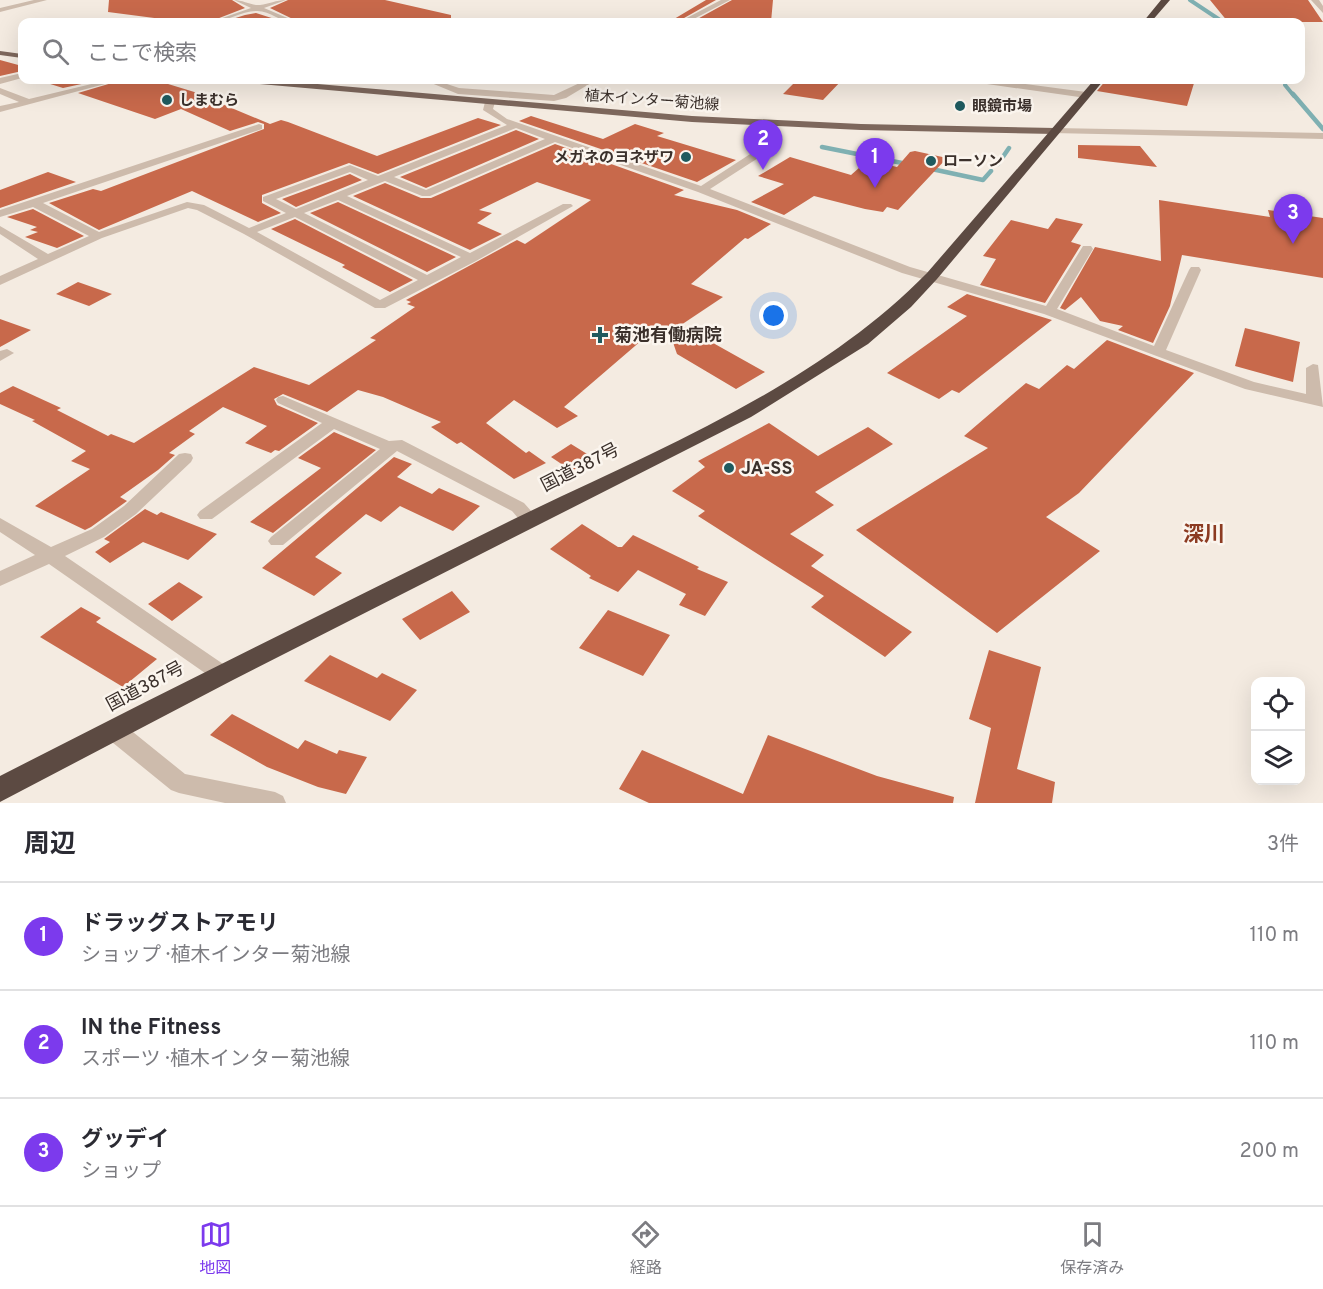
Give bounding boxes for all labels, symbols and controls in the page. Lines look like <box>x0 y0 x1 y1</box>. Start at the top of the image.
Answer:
search box <box>18 18 1305 84</box>
icon: search <box>39 35 72 68</box>
text: ここで検索 <box>87 41 197 68</box>
street label: 植木インター菊池線 <box>584 86 720 116</box>
place label: しまむら <box>179 92 239 111</box>
marker: しまむら <box>160 93 174 107</box>
place label: 眼鏡市場 <box>972 98 1032 117</box>
marker: 眼鏡市場 <box>953 99 967 113</box>
pin: 2 <box>744 120 783 170</box>
pin: 1 <box>856 138 894 188</box>
place label: メガネのヨネザワ <box>554 149 674 168</box>
marker: メガネのヨネザワ <box>679 150 693 164</box>
place label: ローソン <box>943 153 1003 172</box>
marker: ローソン <box>924 154 938 168</box>
pin: 3 <box>1274 194 1312 244</box>
your location <box>759 301 788 330</box>
place label: 菊池有働病院 <box>614 325 722 348</box>
marker: 菊池有働病院 <box>591 326 609 344</box>
street label: 国道387号 <box>538 439 624 498</box>
place label: JA-SS <box>741 458 792 481</box>
marker: JA-SS <box>722 461 736 475</box>
district label: 深川 <box>1183 522 1225 549</box>
street label: 国道387号 <box>103 657 189 717</box>
map controls <box>1251 677 1305 785</box>
button: locate <box>1251 677 1305 731</box>
button: layers <box>1251 731 1305 785</box>
text: 周辺 <box>24 829 76 862</box>
text: 3件 <box>1267 832 1299 858</box>
text: ドラッグストアモリ <box>81 911 279 938</box>
text: 1 <box>40 923 48 949</box>
text: 110 m <box>1250 923 1299 949</box>
text: ショップ · 植木インター菊池線 <box>81 943 350 969</box>
text: IN the Fitness <box>81 1015 221 1042</box>
text: 2 <box>37 1031 50 1057</box>
text: 110 m <box>1250 1031 1299 1057</box>
text: スポーツ · 植木インター菊池線 <box>81 1047 350 1073</box>
text: グッデイ <box>81 1127 169 1154</box>
text: 3 <box>38 1139 50 1165</box>
text: 200 m <box>1240 1139 1299 1165</box>
text: ショップ <box>81 1159 161 1185</box>
tab: 地図 <box>199 1218 232 1279</box>
tab: 経路 <box>629 1218 662 1279</box>
tab: 保存済み <box>1060 1218 1124 1279</box>

